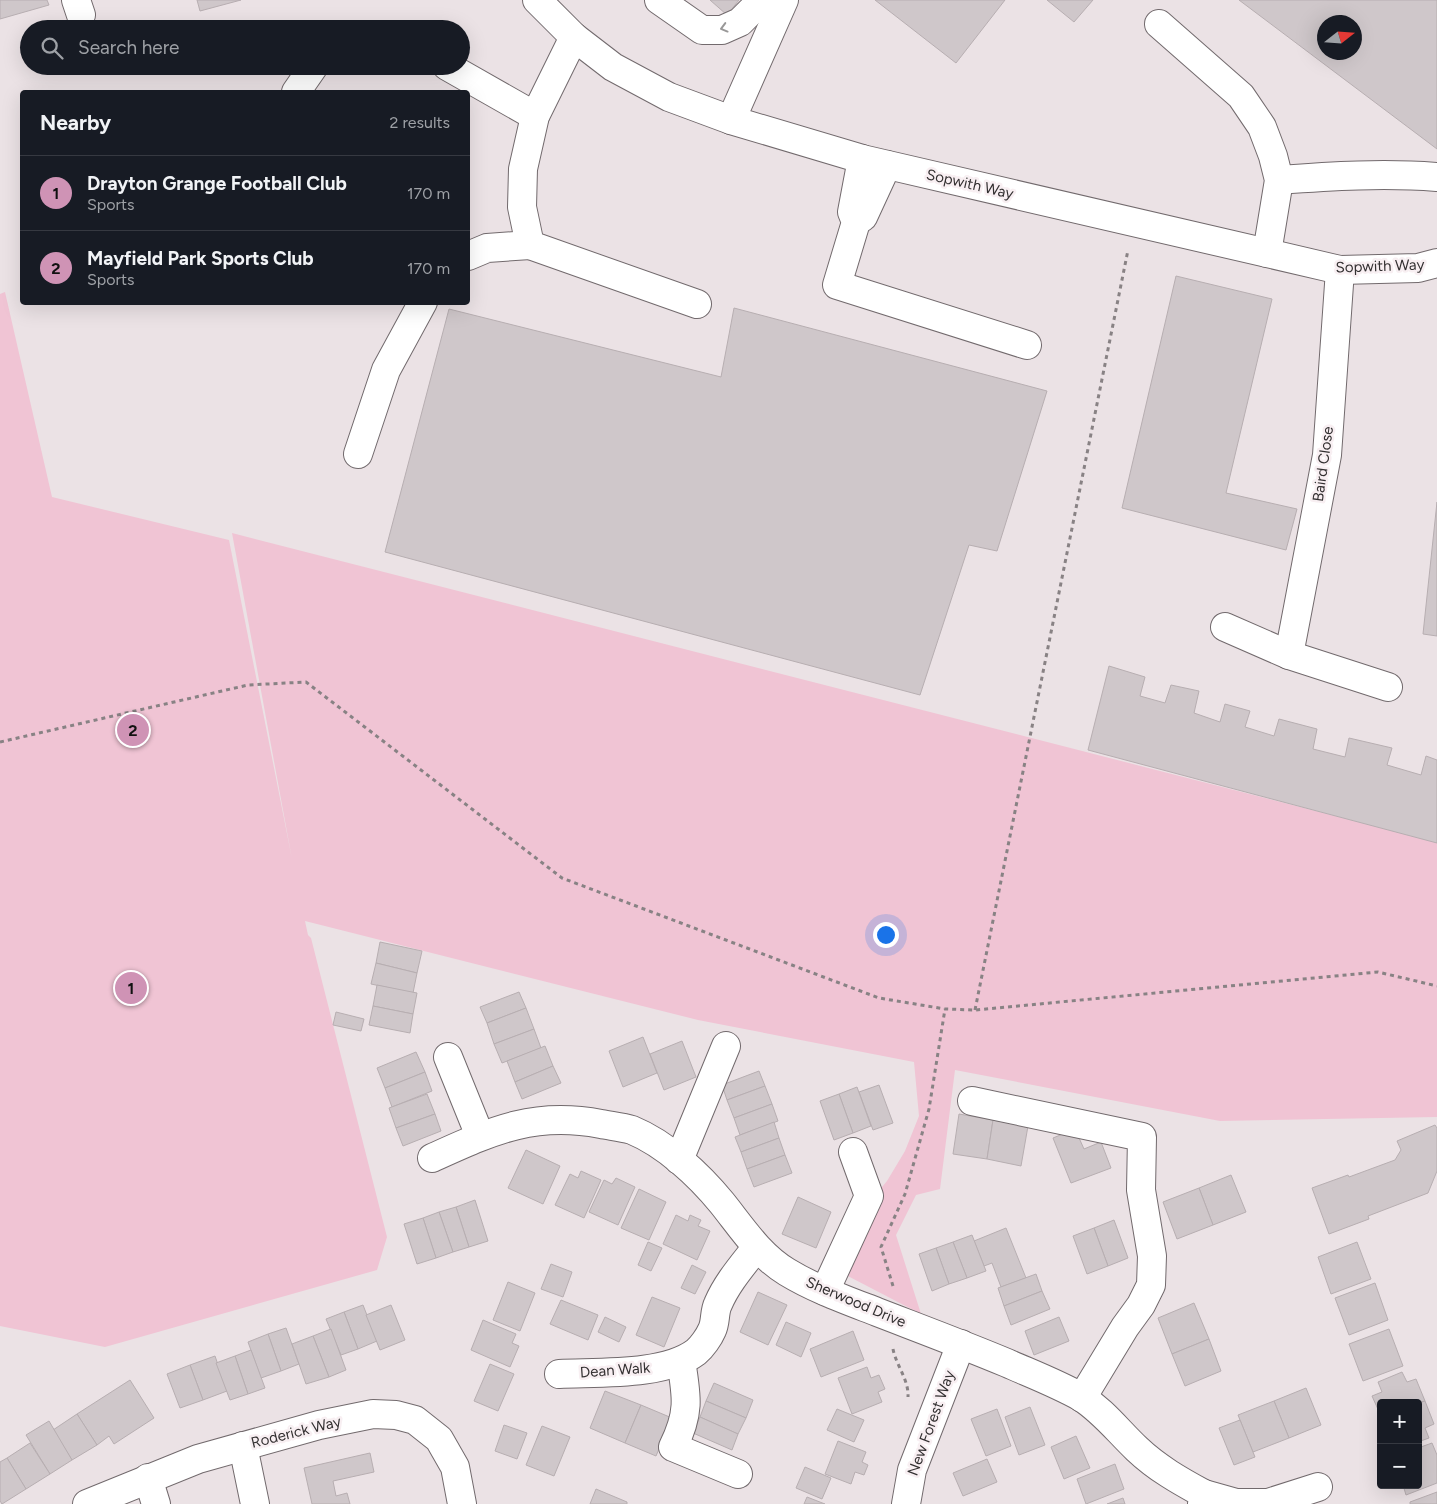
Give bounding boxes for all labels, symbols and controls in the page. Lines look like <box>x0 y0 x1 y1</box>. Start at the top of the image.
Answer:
north arrow <box>1317 15 1362 60</box>
search box <box>20 20 470 75</box>
one-way arrow <box>720 22 728 33</box>
icon: search <box>38 34 66 62</box>
text: Search here <box>78 36 180 59</box>
text: Nearby <box>40 110 111 135</box>
text: 2 results <box>390 113 450 132</box>
street label: Sopwith Way <box>925 165 1015 203</box>
text: Drayton Grange Football Club <box>87 172 347 195</box>
text: 1 <box>53 184 59 203</box>
text: 170 m <box>407 184 450 203</box>
text: Sports <box>87 195 134 214</box>
text: Mayfield Park Sports Club <box>87 247 314 270</box>
street label: Sopwith Way <box>1335 255 1425 277</box>
text: 2 <box>51 259 61 278</box>
text: 170 m <box>407 259 450 278</box>
text: Sports <box>87 270 134 289</box>
street label: Baird Close <box>1309 425 1337 503</box>
pin: 2 <box>117 711 149 749</box>
your location <box>873 922 899 948</box>
pin: 1 <box>115 969 147 1007</box>
street label: Sherwood Drive <box>803 1273 909 1331</box>
street label: Dean Walk <box>579 1359 651 1381</box>
street label: New Forest Way <box>904 1368 958 1478</box>
map controls <box>1377 1399 1422 1489</box>
button: + <box>1377 1399 1422 1444</box>
street label: Roderick Way <box>249 1412 343 1452</box>
button: − <box>1377 1444 1422 1489</box>

